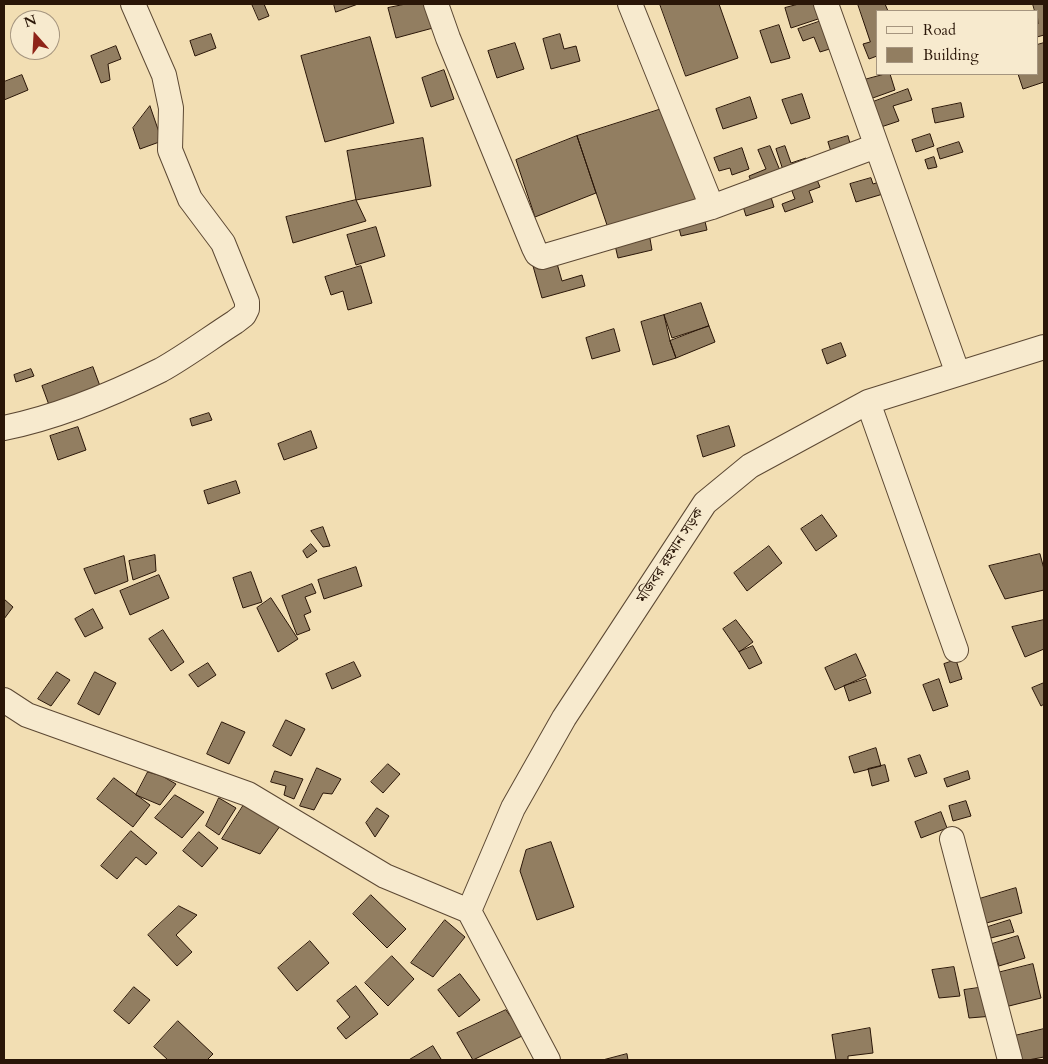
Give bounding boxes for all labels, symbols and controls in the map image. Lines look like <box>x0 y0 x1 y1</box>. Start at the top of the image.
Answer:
north arrow <box>10 10 60 60</box>
text: N <box>21 10 39 32</box>
legend <box>876 10 1038 75</box>
text: Road <box>923 20 956 40</box>
text: Building <box>923 45 979 65</box>
street label: মজিবর রহমান সড়ক <box>634 505 708 607</box>

